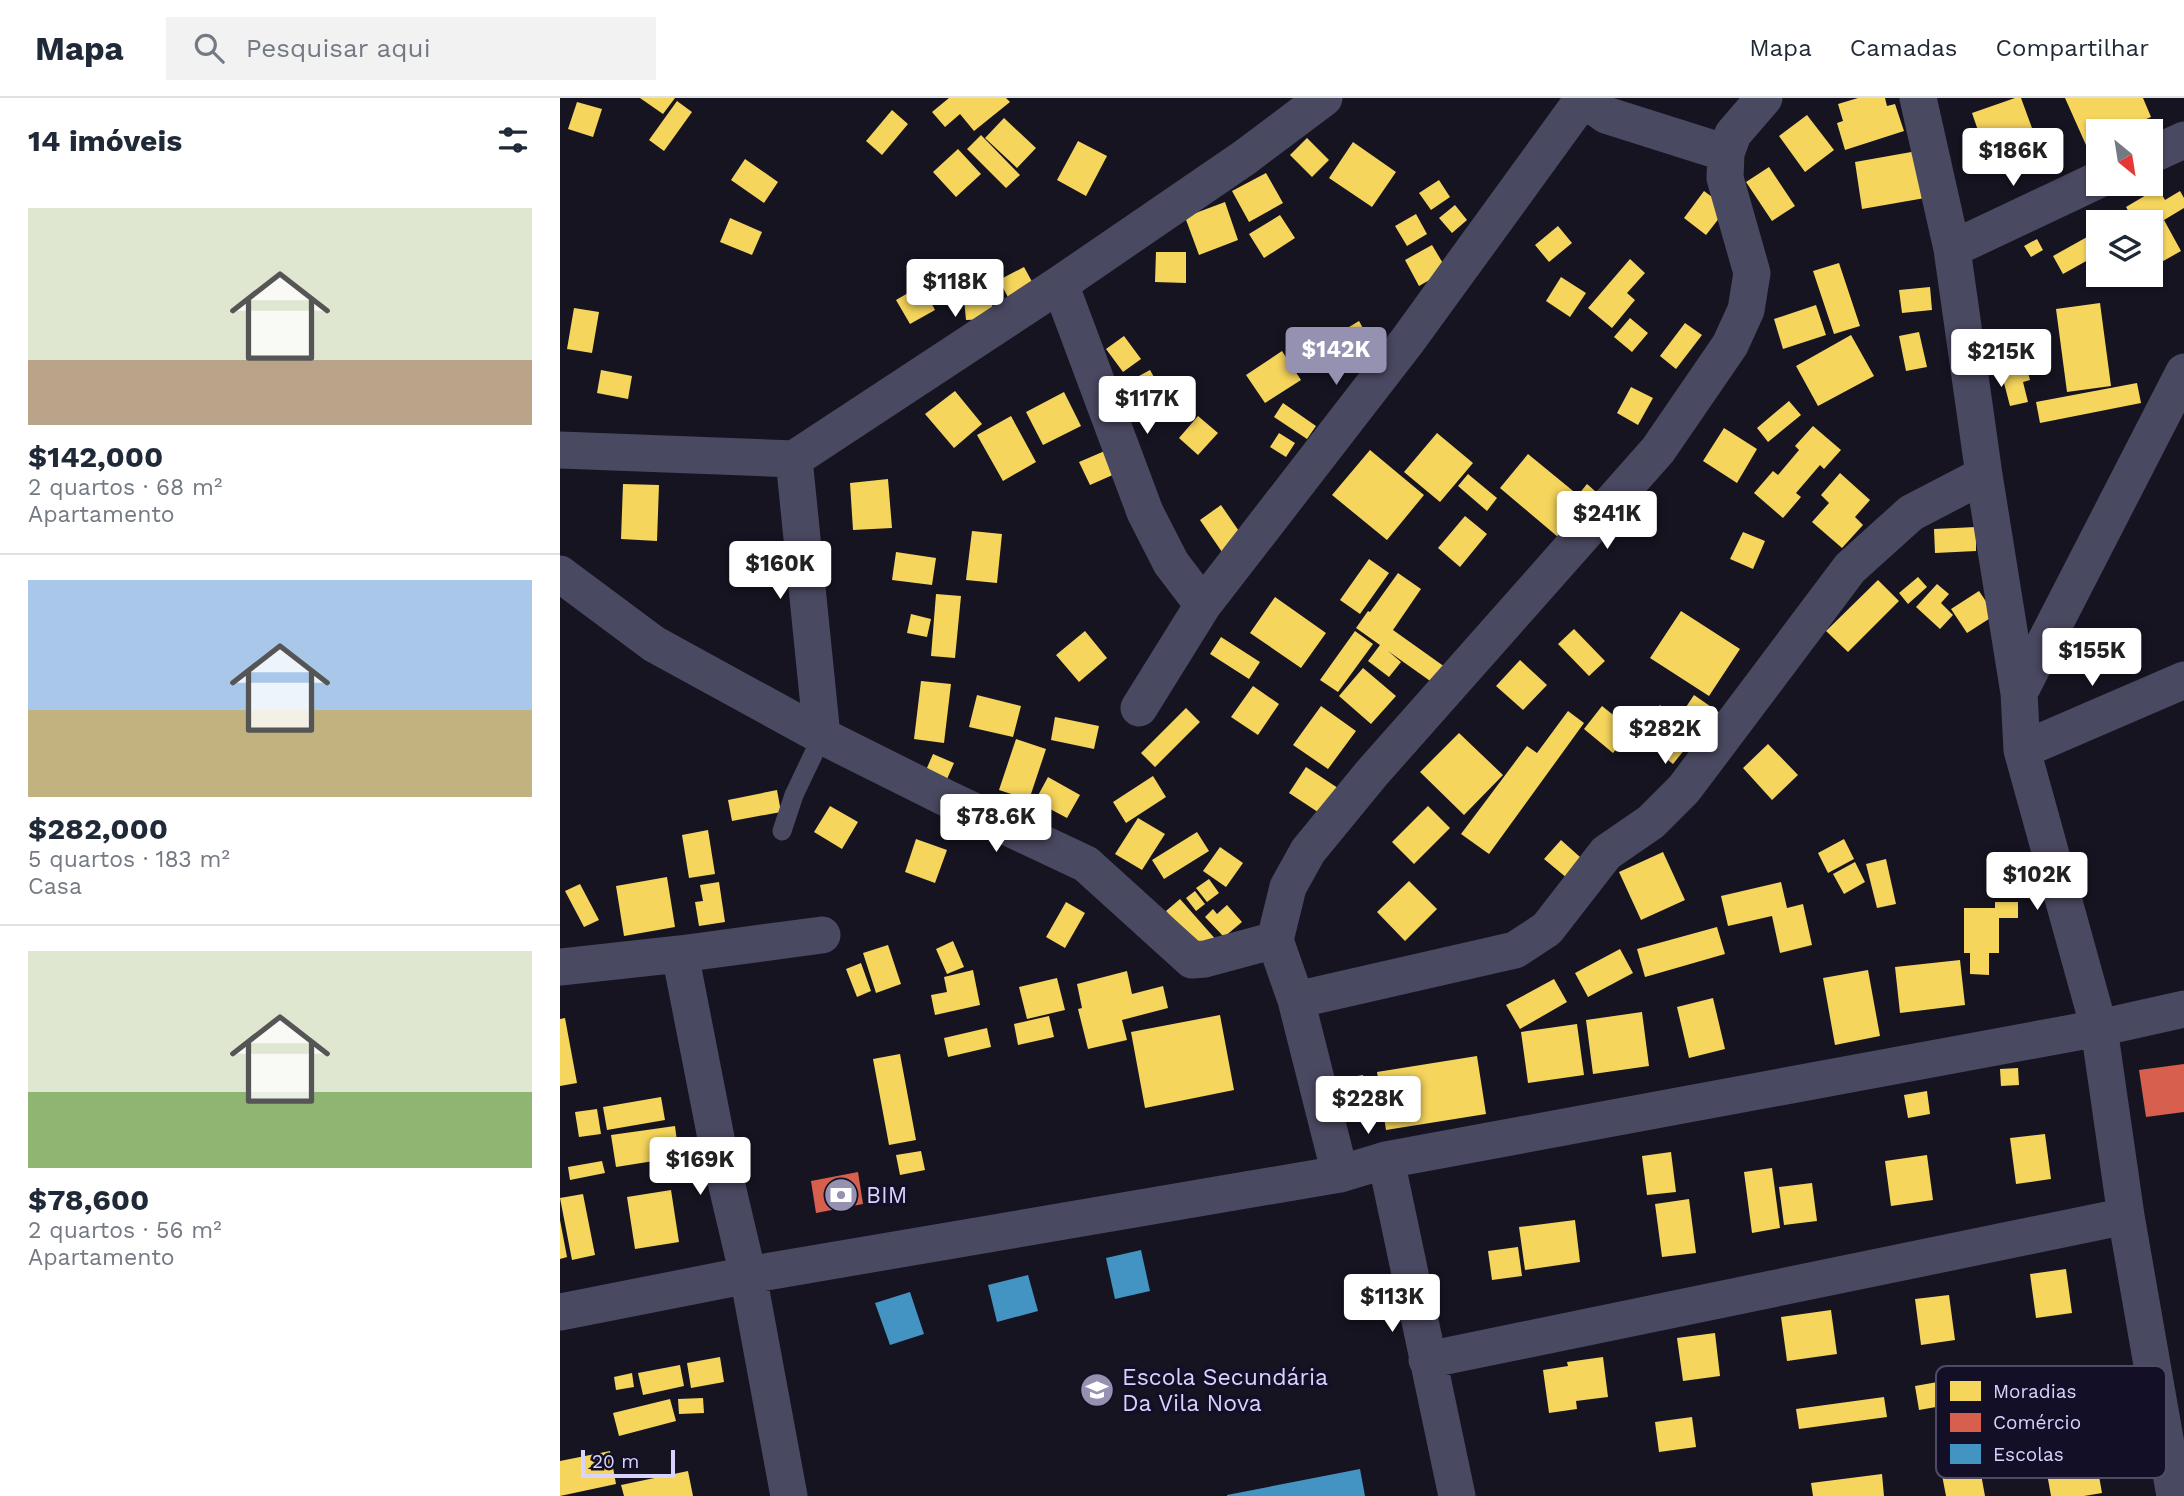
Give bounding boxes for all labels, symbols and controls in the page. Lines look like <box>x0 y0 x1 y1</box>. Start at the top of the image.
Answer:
search box <box>166 17 656 80</box>
text: Mapa <box>35 29 124 68</box>
icon: search <box>190 29 228 67</box>
text: Pesquisar aqui <box>246 33 431 63</box>
text: Mapa <box>1749 34 1812 62</box>
text: Camadas <box>1850 34 1958 62</box>
text: Compartilhar <box>1996 34 2149 62</box>
north arrow <box>2086 119 2163 196</box>
map controls <box>2086 119 2163 287</box>
icon: filters <box>494 121 532 159</box>
text: 14 imóveis <box>28 123 182 158</box>
pin: $186K <box>1964 129 2062 188</box>
text: $186K <box>1978 137 2048 164</box>
button: layers <box>2086 210 2163 287</box>
icon: home <box>217 253 343 379</box>
pin: $118K <box>906 260 1004 319</box>
text: $118K <box>923 268 987 295</box>
pin: $142K <box>1287 328 1385 387</box>
pin: $215K <box>1952 330 2050 389</box>
text: $142K <box>1302 336 1370 363</box>
text: $215K <box>1967 338 2035 365</box>
pin: $117K <box>1098 376 1196 436</box>
text: $117K <box>1115 385 1179 412</box>
text: $142,000 <box>28 439 163 474</box>
text: 2 quartos · 68 m² <box>28 474 222 501</box>
pin: $241K <box>1558 491 1656 551</box>
text: $241K <box>1573 500 1641 527</box>
text: Apartamento <box>28 501 175 528</box>
pin: $160K <box>731 542 829 601</box>
text: $160K <box>745 550 815 577</box>
icon: home <box>217 625 343 751</box>
pin: $155K <box>2043 628 2141 688</box>
text: $155K <box>2058 637 2126 664</box>
pin: $282K <box>1616 706 1714 766</box>
text: $282K <box>1629 715 1701 742</box>
pin: $78.6K <box>939 794 1053 854</box>
text: $78.6K <box>956 803 1036 830</box>
text: $282,000 <box>28 811 168 846</box>
text: 5 quartos · 183 m² <box>28 846 230 873</box>
pin: $102K <box>1988 852 2086 912</box>
text: $102K <box>2002 861 2072 888</box>
text: Casa <box>28 873 82 900</box>
icon: home <box>217 996 343 1122</box>
pin: $228K <box>1319 1076 1417 1136</box>
text: $228K <box>1332 1085 1404 1112</box>
pin: $169K <box>651 1138 749 1197</box>
text: $169K <box>666 1146 734 1173</box>
bank icon: BIM <box>822 1176 860 1214</box>
text: $78,600 <box>28 1182 149 1217</box>
place label: BIM <box>866 1182 907 1209</box>
text: 2 quartos · 56 m² <box>28 1217 222 1244</box>
text: Apartamento <box>28 1244 175 1271</box>
pin: $113K <box>1343 1274 1441 1334</box>
text: $113K <box>1360 1283 1424 1310</box>
place label: Escola Secundária Da Vila Nova <box>1122 1364 1328 1417</box>
legend <box>1936 1366 2166 1478</box>
school or university icon: Escola Secundária Da Vila Nova <box>1078 1371 1116 1409</box>
text: Moradias <box>1993 1380 2076 1403</box>
text: Comércio <box>1993 1411 2081 1434</box>
text: Escolas <box>1993 1443 2064 1466</box>
scale bar <box>581 1447 676 1479</box>
text: 20 m <box>592 1450 639 1473</box>

